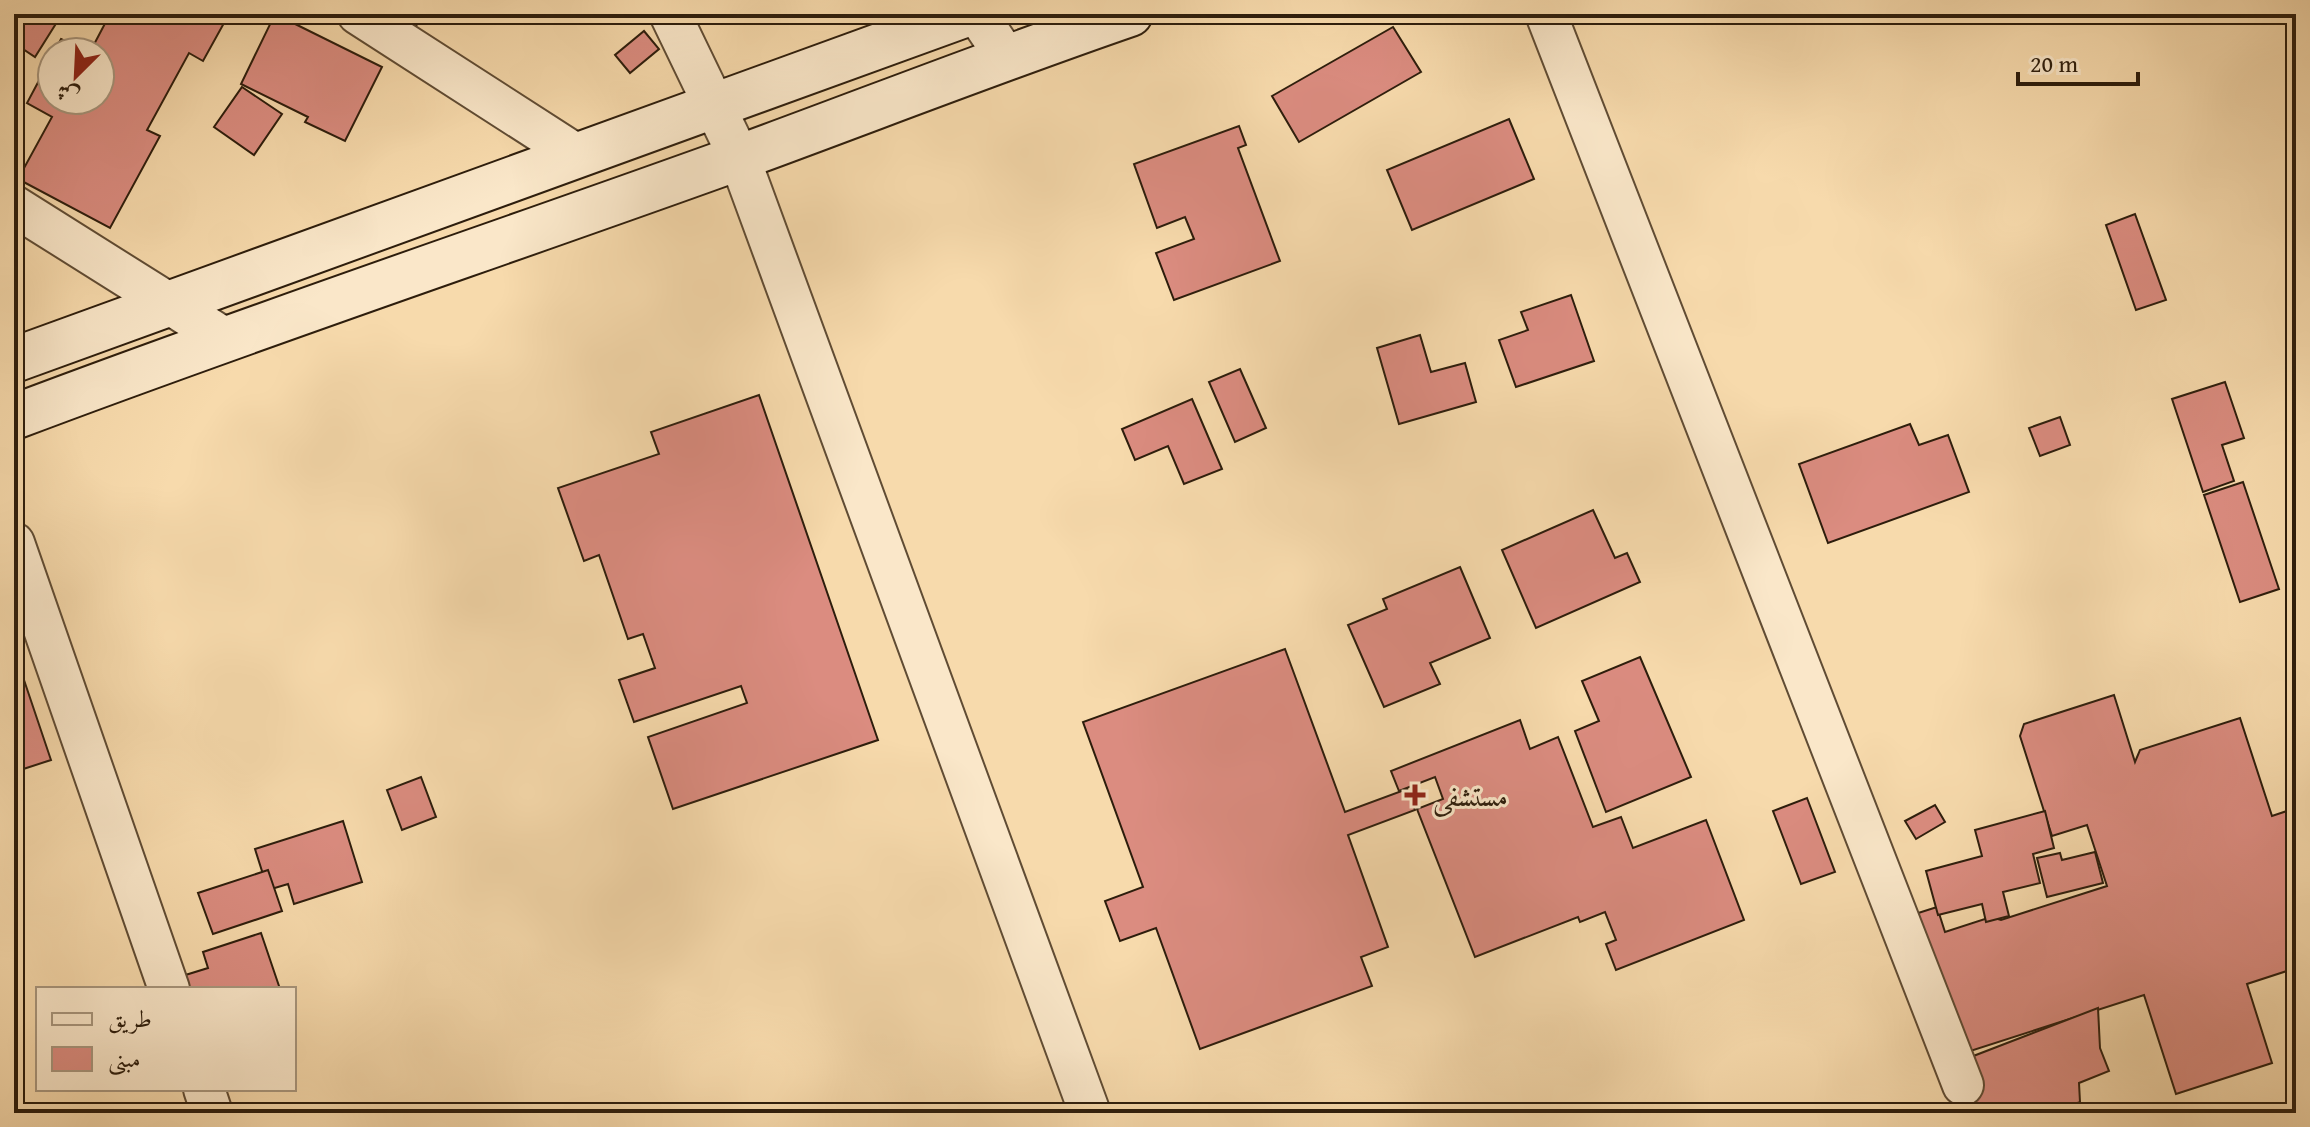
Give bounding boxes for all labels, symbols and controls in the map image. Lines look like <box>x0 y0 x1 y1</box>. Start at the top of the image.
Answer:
north arrow <box>36 36 116 116</box>
scale bar <box>2018 36 2138 86</box>
text: 20 m <box>2030 46 2078 81</box>
text: ش <box>51 75 84 113</box>
place label: مستشفى <box>1433 775 1508 817</box>
marker: مستشفى <box>1404 784 1426 806</box>
legend <box>36 987 296 1091</box>
text: طريق <box>108 1001 152 1036</box>
text: مبنى <box>108 1041 141 1076</box>

